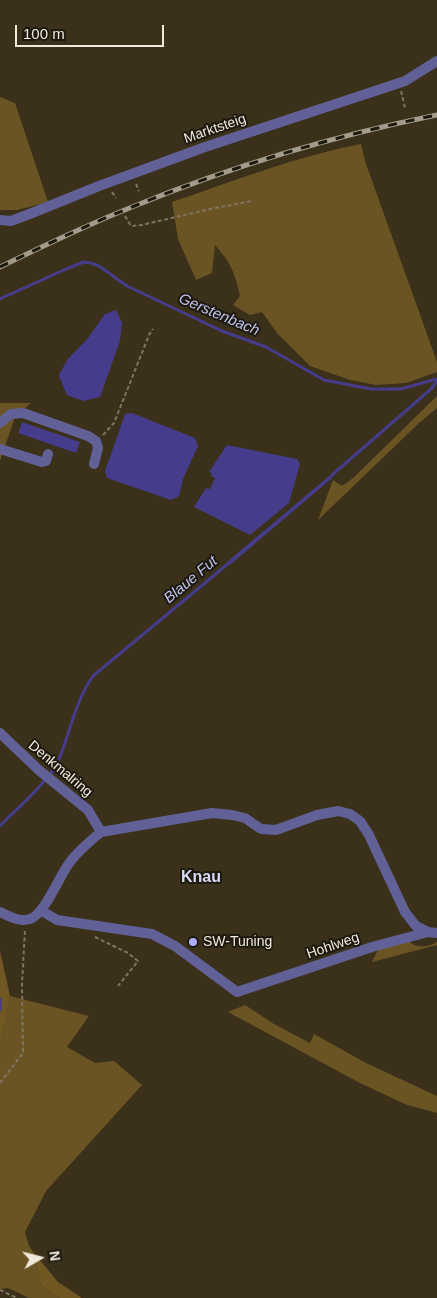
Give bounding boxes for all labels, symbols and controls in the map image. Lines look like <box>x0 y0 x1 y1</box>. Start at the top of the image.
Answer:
scale bar <box>18 15 166 47</box>
text: 100 m <box>23 25 65 42</box>
street label: Marktsteig <box>182 111 248 147</box>
water label: Gerstenbach <box>176 290 262 340</box>
water label: Blaue Fut <box>161 552 221 608</box>
street label: Denkmalring <box>25 737 95 801</box>
district label: Knau <box>181 868 221 888</box>
street label: Hohlweg <box>305 929 361 963</box>
place label: SW-Tuning <box>203 934 272 950</box>
marker: SW-Tuning <box>187 936 199 948</box>
north arrow <box>15 1233 65 1283</box>
text: N <box>46 1250 63 1262</box>

